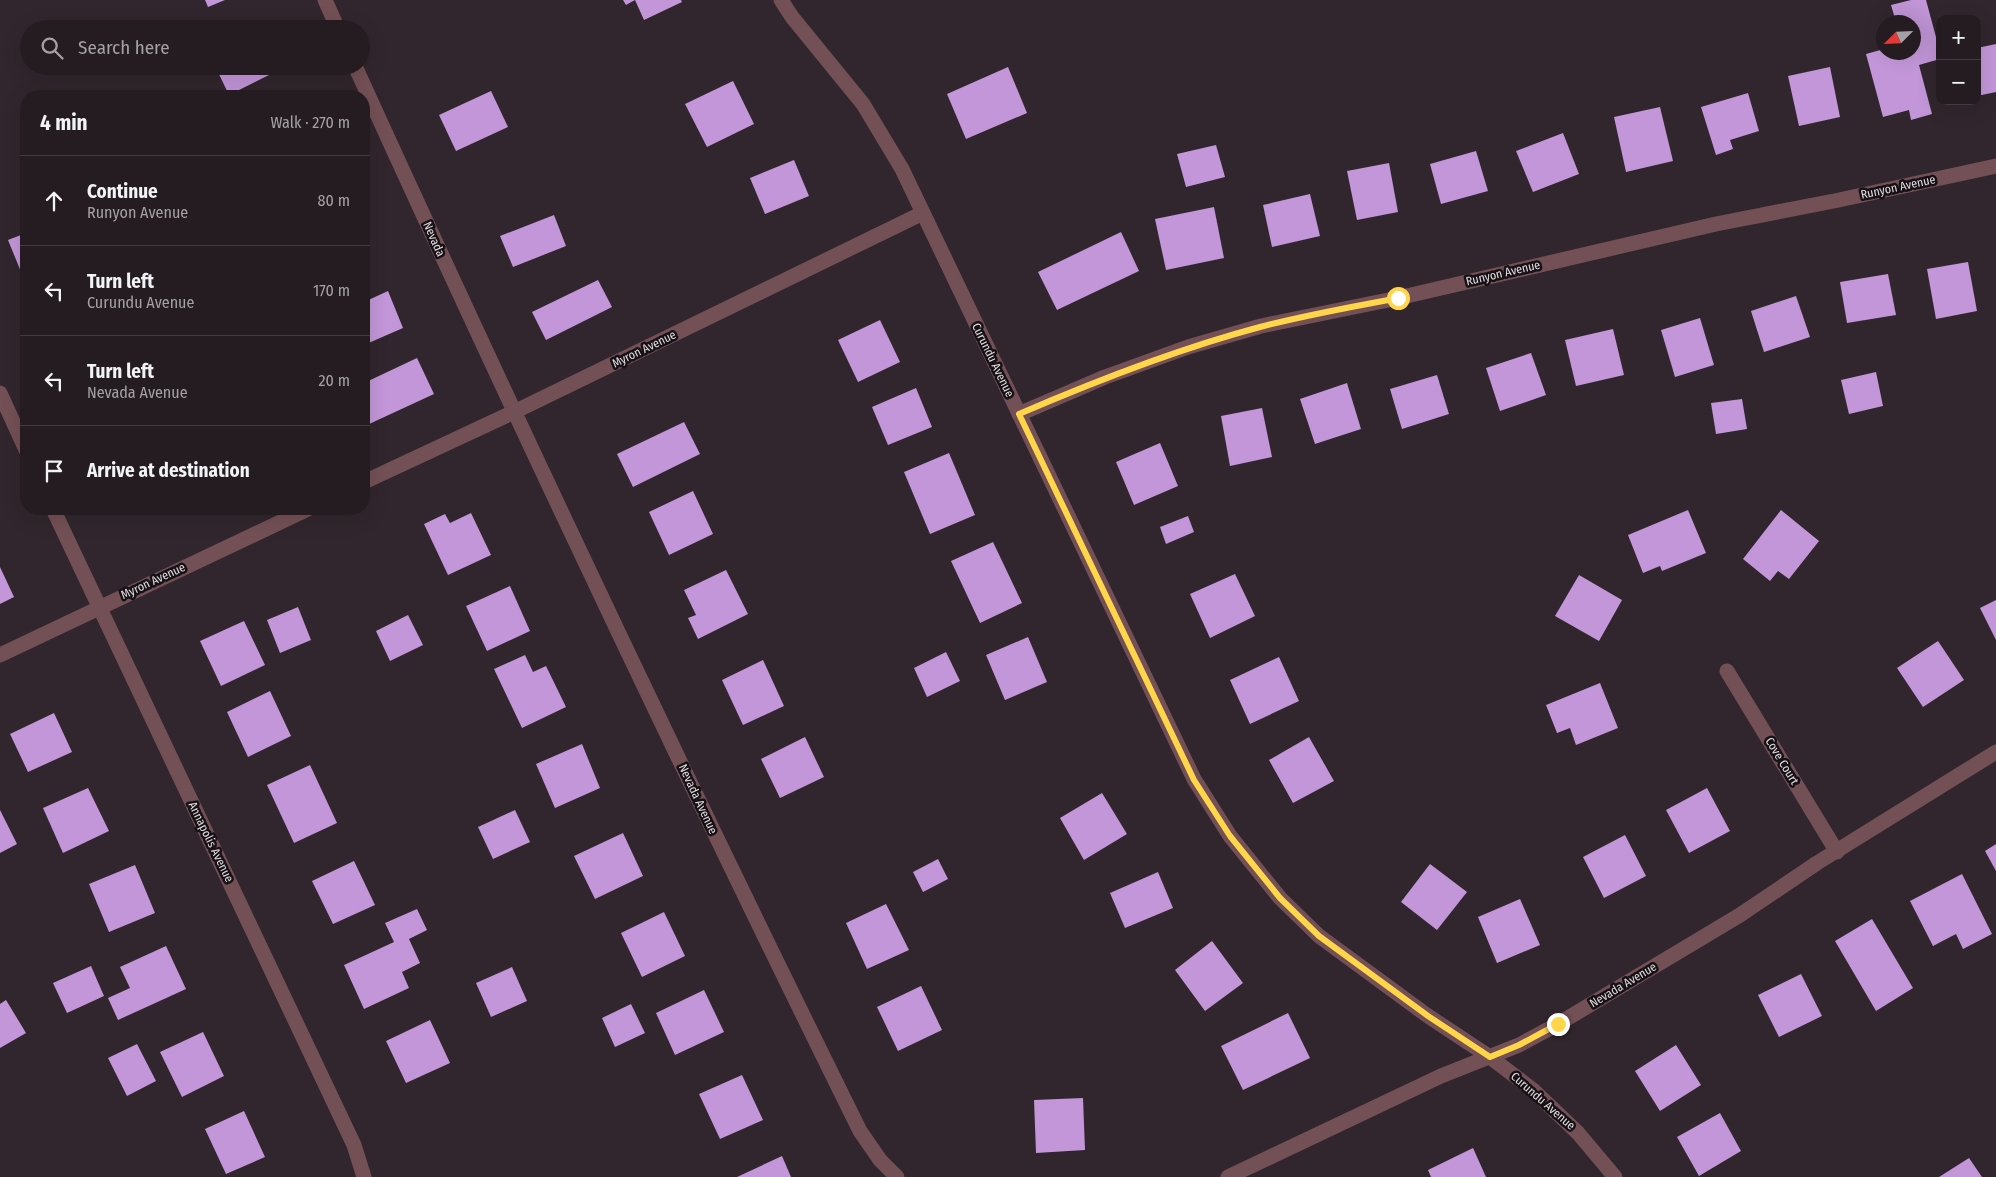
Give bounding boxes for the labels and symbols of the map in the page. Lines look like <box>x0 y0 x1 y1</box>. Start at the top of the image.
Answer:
north arrow <box>1876 15 1921 60</box>
street label: Runyon Avenue <box>1859 172 1937 202</box>
street label: Nevada <box>420 219 448 259</box>
street label: Runyon Avenue <box>1464 258 1542 288</box>
route start <box>1387 287 1410 310</box>
street label: Curundu Avenue <box>969 321 1017 399</box>
street label: Myron Avenue <box>610 328 678 370</box>
street label: Myron Avenue <box>119 560 187 602</box>
street label: Cove Court <box>1762 735 1802 787</box>
street label: Nevada Avenue <box>676 762 720 836</box>
street label: Annapolis Avenue <box>185 800 237 885</box>
street label: Nevada Avenue <box>1587 960 1659 1010</box>
route end <box>1547 1013 1570 1036</box>
street label: Curundu Avenue <box>1508 1069 1578 1133</box>

